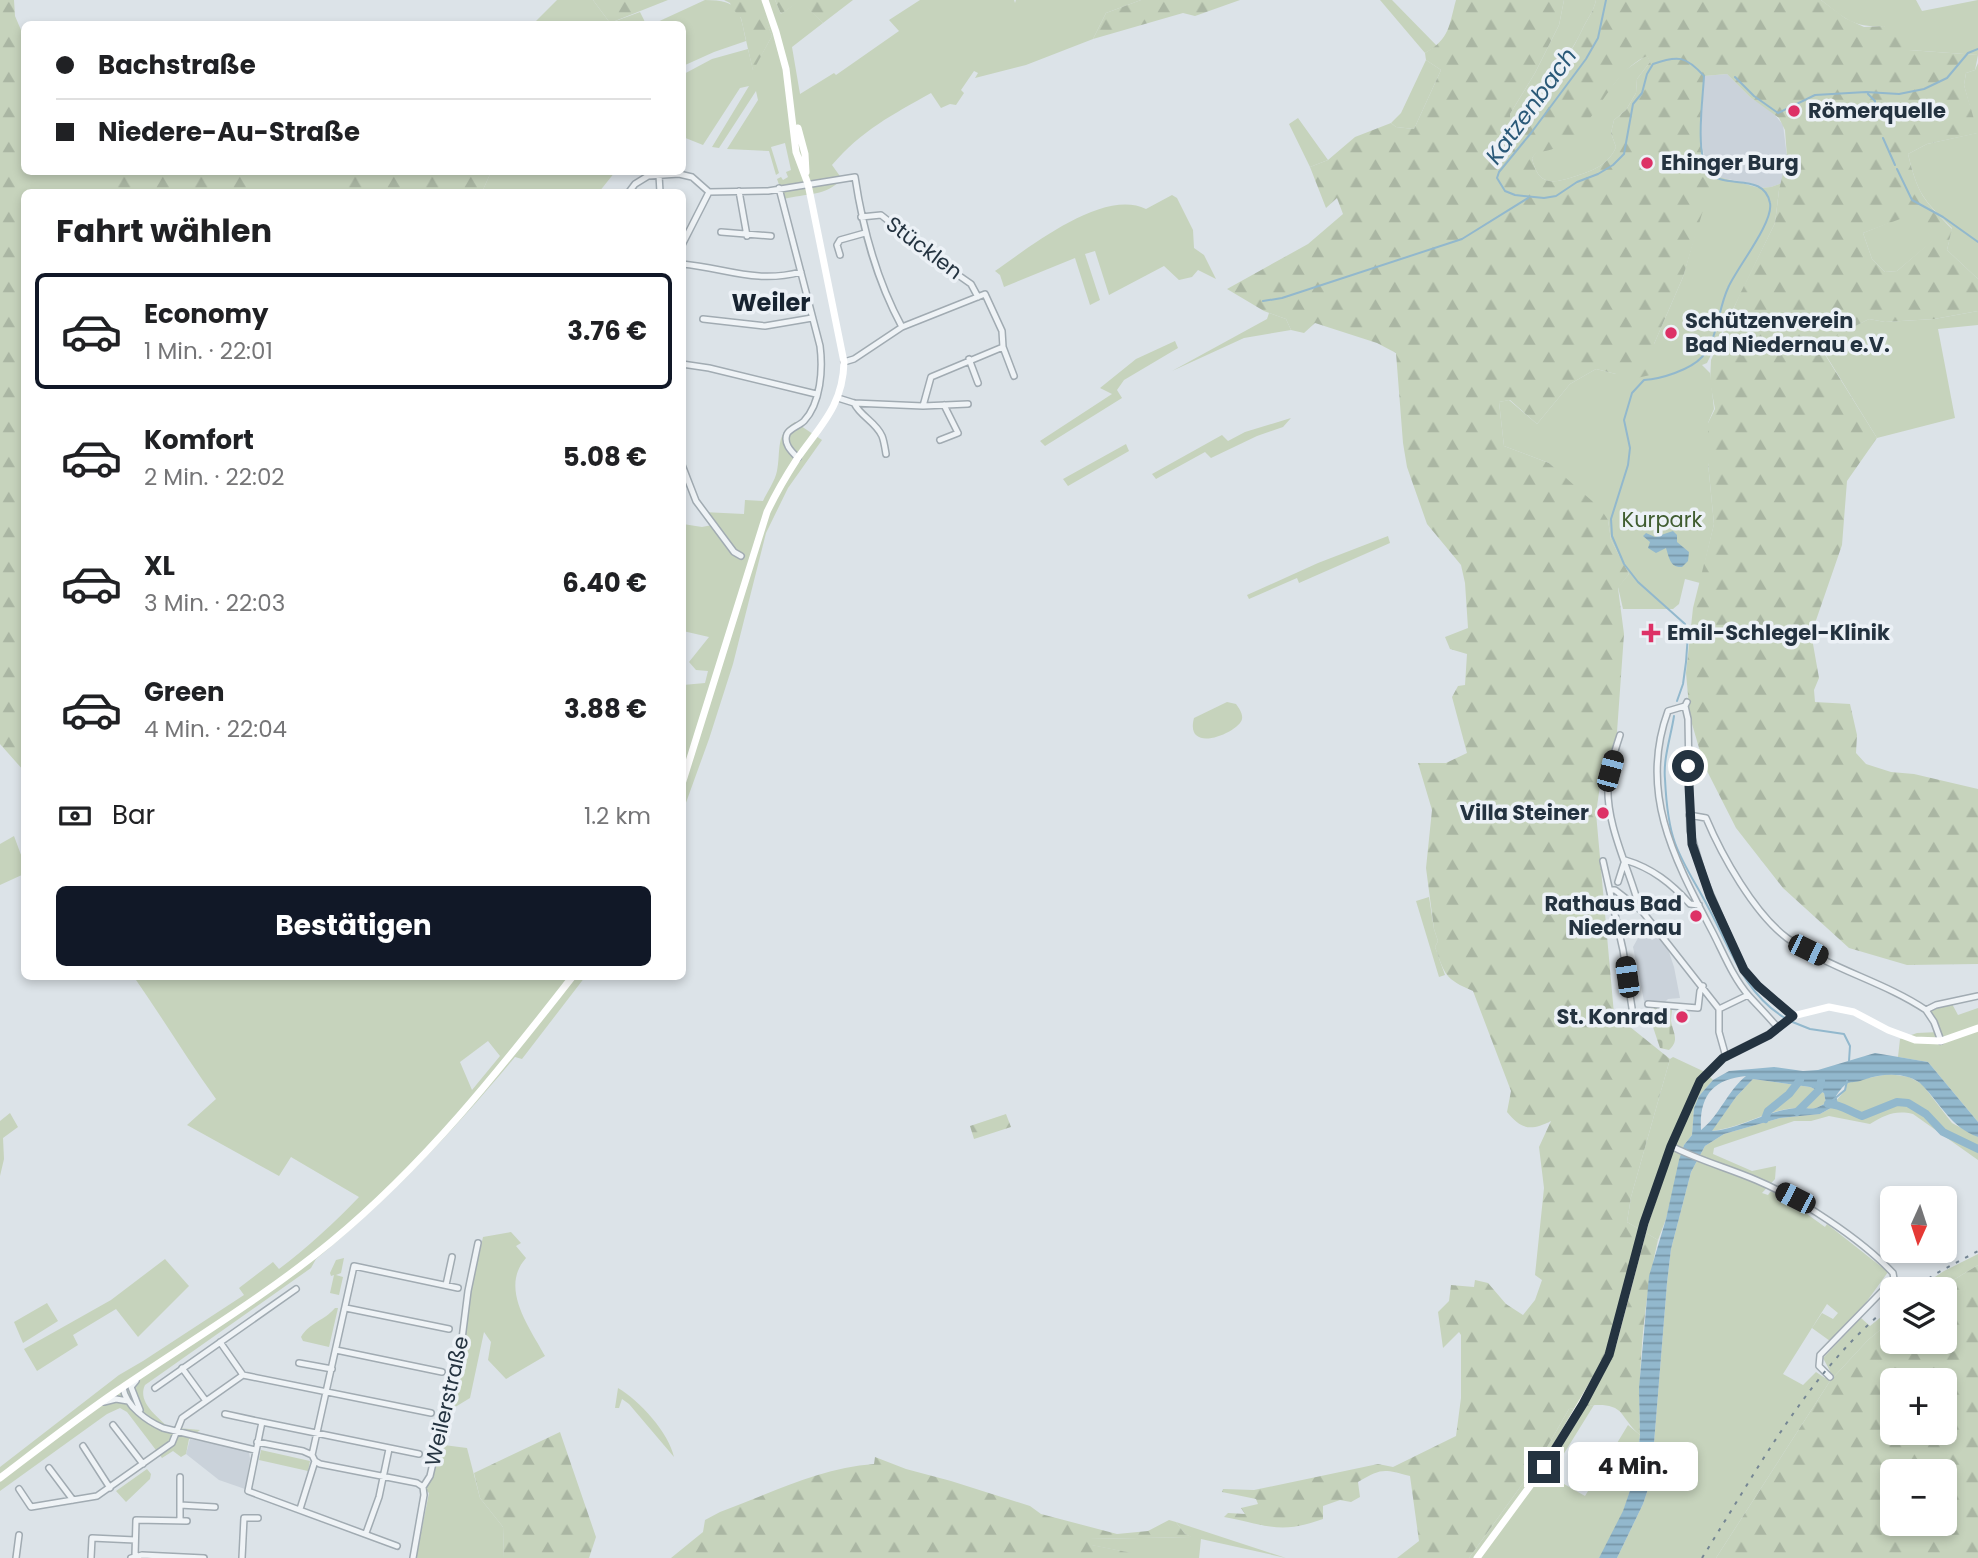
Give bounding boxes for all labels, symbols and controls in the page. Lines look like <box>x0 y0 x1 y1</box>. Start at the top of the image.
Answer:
water label: Katzenbach <box>1478 41 1584 171</box>
text: Bachstraße <box>98 47 256 83</box>
place label: Römerquelle <box>1808 96 1946 125</box>
marker: Römerquelle <box>1786 103 1802 119</box>
text: Niedere-Au-Straße <box>98 114 360 150</box>
place label: Ehinger Burg <box>1661 148 1799 177</box>
marker: Ehinger Burg <box>1639 155 1655 171</box>
text: Fahrt wählen <box>56 208 272 253</box>
street label: Stücklen <box>880 209 968 286</box>
district label: Weiler <box>731 286 811 319</box>
text: Economy <box>144 296 268 332</box>
icon: car <box>60 300 123 363</box>
place label: Schützenverein Bad Niedernau e.V. <box>1685 306 1890 359</box>
text: 3.76 € <box>567 313 647 349</box>
marker: Schützenverein Bad Niedernau e.V. <box>1663 325 1679 341</box>
text: 1 Min. · 22:01 <box>144 335 273 367</box>
text: Komfort <box>144 422 254 458</box>
icon: car <box>60 426 123 489</box>
text: 5.08 € <box>563 439 647 475</box>
text: 2 Min. · 22:02 <box>144 461 285 493</box>
park label: Kurpark <box>1622 505 1703 534</box>
text: XL <box>144 548 175 584</box>
icon: car <box>60 552 123 615</box>
text: 6.40 € <box>562 565 647 601</box>
text: 3 Min. · 22:03 <box>144 587 285 619</box>
place label: Emil-Schlegel-Klinik <box>1667 618 1890 647</box>
marker: Emil-Schlegel-Klinik <box>1641 623 1661 643</box>
text: Green <box>144 674 225 710</box>
icon: car <box>60 678 123 741</box>
text: 3.88 € <box>564 691 647 727</box>
text: 4 Min. · 22:04 <box>144 713 287 745</box>
car <box>1595 748 1626 794</box>
route start <box>1672 750 1704 782</box>
icon: cash <box>56 797 94 835</box>
text: Bar <box>112 797 155 833</box>
place label: Villa Steiner <box>1460 798 1589 827</box>
text: 1.2 km <box>584 800 651 832</box>
marker: Villa Steiner <box>1595 805 1611 821</box>
button: Bestätigen <box>56 886 651 966</box>
place label: Rathaus Bad Niedernau <box>1544 889 1682 942</box>
marker: Rathaus Bad Niedernau <box>1688 908 1704 924</box>
car <box>1785 931 1832 969</box>
car <box>1614 955 1641 999</box>
place label: St. Konrad <box>1557 1002 1668 1031</box>
marker: St. Konrad <box>1674 1009 1690 1025</box>
car <box>1772 1179 1819 1217</box>
north arrow <box>1880 1186 1956 1264</box>
map controls <box>1880 1186 1957 1536</box>
button: layers <box>1880 1277 1957 1354</box>
street label: Weilerstraße <box>417 1333 476 1469</box>
button: + <box>1880 1368 1957 1445</box>
callout: 4 Min. <box>1568 1442 1698 1492</box>
text: 4 Min. <box>1598 1450 1668 1482</box>
route end <box>1528 1451 1560 1483</box>
button: − <box>1880 1459 1957 1536</box>

